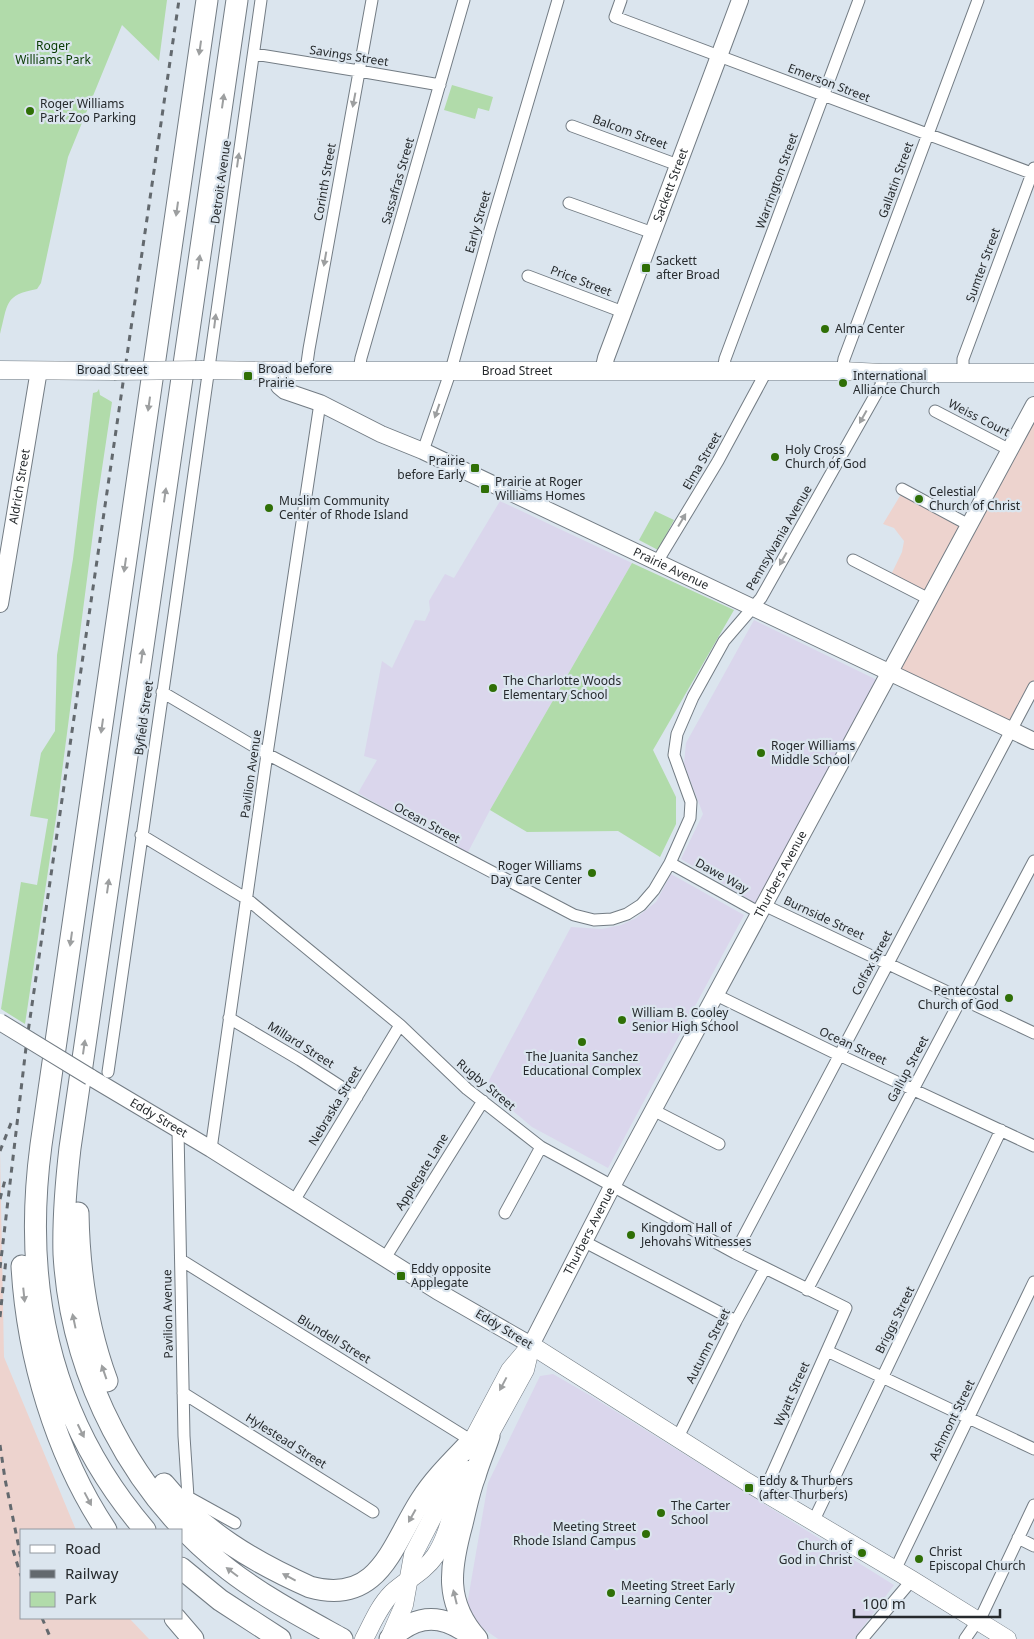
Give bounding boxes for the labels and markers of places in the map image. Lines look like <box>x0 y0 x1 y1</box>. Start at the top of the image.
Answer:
place label: Roger Williams Park Zoo Parking <box>40 95 136 126</box>
marker: Roger Williams Park Zoo Parking <box>24 105 36 117</box>
place label: Sackett after Broad <box>656 252 720 283</box>
marker: Sackett after Broad <box>640 262 652 274</box>
place label: Alma Center <box>835 320 905 337</box>
marker: Alma Center <box>819 323 831 335</box>
place label: Broad before Prairie <box>258 360 332 391</box>
place label: International Alliance Church <box>853 367 940 398</box>
marker: Broad before Prairie <box>242 370 254 382</box>
marker: International Alliance Church <box>837 377 849 389</box>
place label: Holy Cross Church of God <box>785 441 866 472</box>
marker: Holy Cross Church of God <box>769 451 781 463</box>
place label: Prairie before Early <box>397 452 466 483</box>
marker: Prairie before Early <box>469 462 481 474</box>
place label: Prairie at Roger Williams Homes <box>495 473 586 504</box>
marker: Prairie at Roger Williams Homes <box>479 483 491 495</box>
place label: Celestial Church of Christ <box>929 483 1021 514</box>
place label: Muslim Community Center of Rhode Island <box>279 492 408 523</box>
marker: Celestial Church of Christ <box>913 493 925 505</box>
marker: Muslim Community Center of Rhode Island <box>263 502 275 514</box>
place label: The Charlotte Woods Elementary School <box>503 672 621 703</box>
marker: The Charlotte Woods Elementary School <box>487 682 499 694</box>
place label: Roger Williams Middle School <box>771 737 855 768</box>
marker: Roger Williams Middle School <box>755 747 767 759</box>
place label: Roger Williams Day Care Center <box>491 857 582 888</box>
marker: Roger Williams Day Care Center <box>586 867 598 879</box>
place label: Pentecostal Church of God <box>918 982 999 1013</box>
marker: Pentecostal Church of God <box>1003 992 1015 1004</box>
place label: William B. Cooley Senior High School <box>632 1004 739 1035</box>
marker: William B. Cooley Senior High School <box>616 1014 628 1026</box>
marker: The Juanita Sanchez Educational Complex <box>576 1036 588 1048</box>
place label: The Juanita Sanchez Educational Complex <box>523 1048 642 1079</box>
place label: Kingdom Hall of Jehovahs Witnesses <box>640 1219 752 1250</box>
marker: Kingdom Hall of Jehovahs Witnesses <box>625 1229 637 1241</box>
place label: Eddy opposite Applegate <box>411 1260 491 1291</box>
marker: Eddy opposite Applegate <box>395 1270 407 1282</box>
place label: Eddy & Thurbers (after Thurbers) <box>759 1472 853 1503</box>
marker: Eddy & Thurbers (after Thurbers) <box>743 1482 755 1494</box>
place label: The Carter School <box>671 1497 730 1528</box>
marker: The Carter School <box>655 1507 667 1519</box>
place label: Meeting Street Rhode Island Campus <box>513 1518 637 1549</box>
marker: Meeting Street Rhode Island Campus <box>640 1528 652 1540</box>
place label: Church of God in Christ <box>779 1537 853 1568</box>
place label: Christ Episcopal Church <box>929 1543 1026 1574</box>
marker: Church of God in Christ <box>856 1547 868 1559</box>
marker: Christ Episcopal Church <box>913 1553 925 1565</box>
place label: Meeting Street Early Learning Center <box>621 1577 736 1608</box>
marker: Meeting Street Early Learning Center <box>605 1587 617 1599</box>

